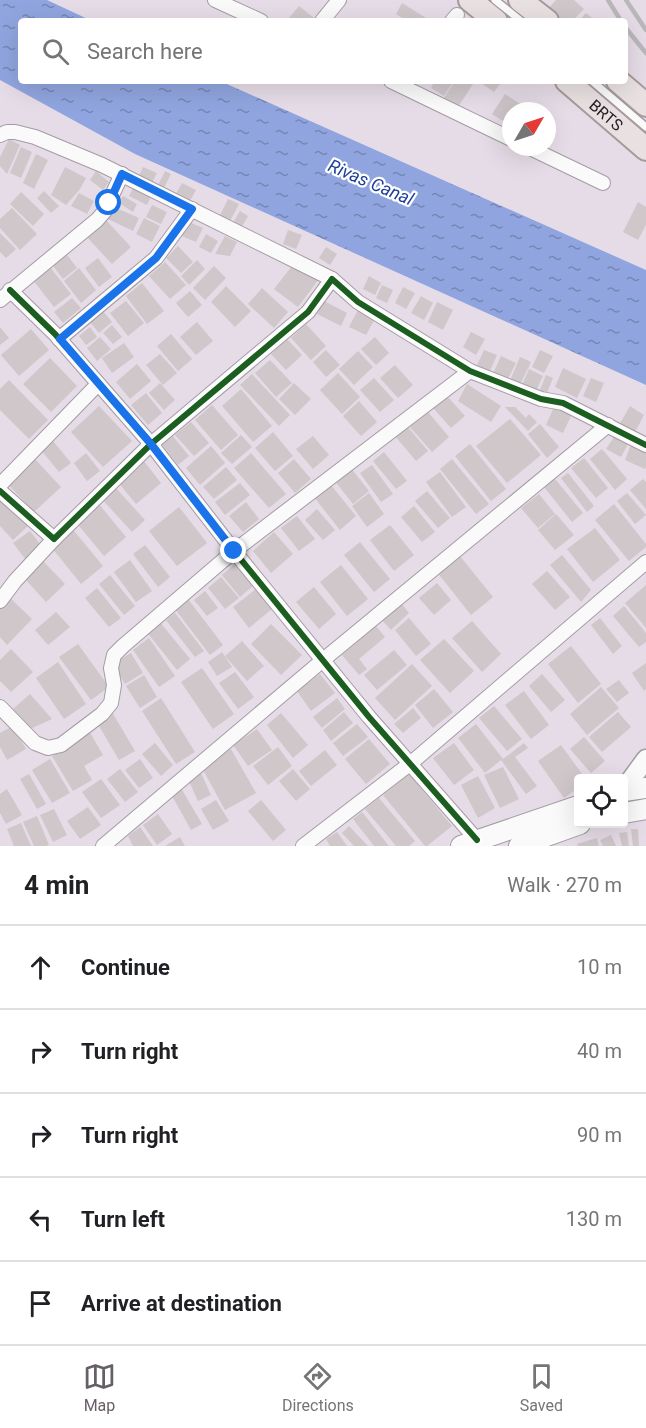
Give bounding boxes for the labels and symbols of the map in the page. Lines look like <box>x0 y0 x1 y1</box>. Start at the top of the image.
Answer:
street label: BRTS <box>586 95 627 135</box>
north arrow <box>502 102 556 156</box>
water label: Rivas Canal <box>325 155 417 210</box>
route start <box>95 189 121 215</box>
route end <box>220 537 246 563</box>

